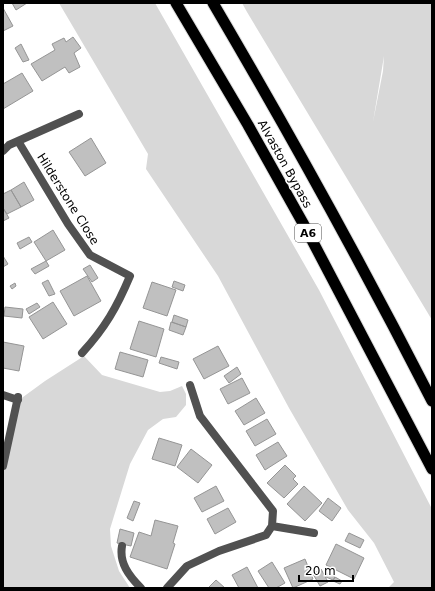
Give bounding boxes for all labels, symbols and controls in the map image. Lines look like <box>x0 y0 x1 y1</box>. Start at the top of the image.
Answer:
street label: Alvaston Bypass <box>255 118 315 210</box>
street label: Hilderstone Close <box>34 151 102 247</box>
road number: A6 <box>295 224 321 242</box>
scale bar <box>299 557 353 583</box>
text: 20 m <box>305 564 336 578</box>

